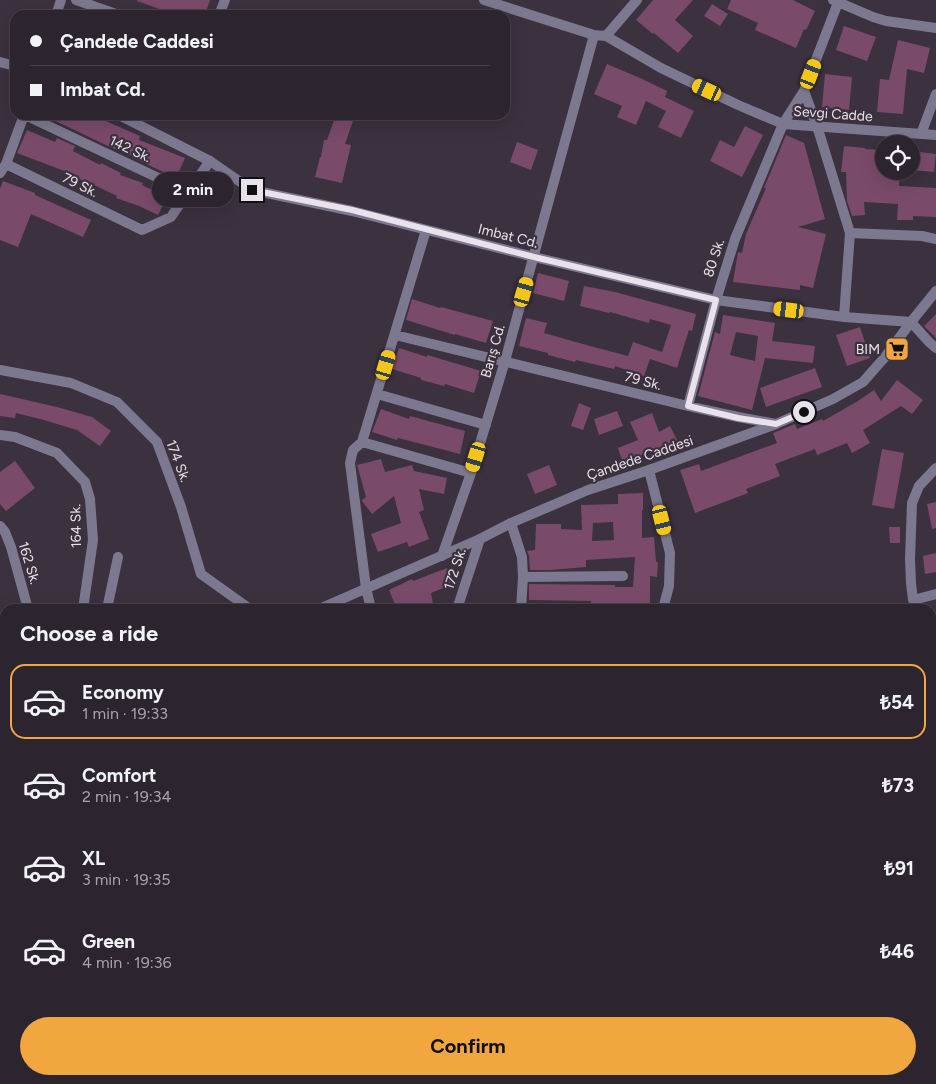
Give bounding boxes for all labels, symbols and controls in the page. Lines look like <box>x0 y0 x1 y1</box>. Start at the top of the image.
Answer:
text: Çandede Caddesi <box>60 30 214 53</box>
car <box>798 57 823 91</box>
car <box>690 77 723 103</box>
text: Imbat Cd. <box>60 78 145 101</box>
street label: Sevgi Cadde <box>793 103 874 125</box>
street label: 142 Sk. <box>106 132 154 166</box>
map controls <box>875 135 920 180</box>
button: locate <box>875 135 920 180</box>
street label: 79 Sk. <box>60 169 101 201</box>
callout: 2 min <box>152 172 234 208</box>
route end <box>241 179 263 201</box>
text: 2 min <box>173 180 213 199</box>
street label: Imbat Cd. <box>476 220 540 252</box>
street label: 80 Sk. <box>700 237 728 279</box>
car <box>512 276 535 308</box>
car <box>773 301 804 319</box>
street label: Barış Cd. <box>477 322 509 380</box>
supermarket icon: BIM <box>884 336 910 362</box>
place label: BIM <box>856 341 880 358</box>
car <box>374 348 397 382</box>
street label: 79 Sk. <box>623 368 663 394</box>
route start <box>793 401 815 423</box>
street label: Çandede Caddesi <box>585 432 695 484</box>
street label: 174 Sk. <box>162 438 194 485</box>
car <box>464 440 487 474</box>
street label: 164 Sk. <box>67 504 85 548</box>
car <box>651 504 672 536</box>
street label: 162 Sk. <box>15 540 43 586</box>
street label: 172 Sk. <box>440 546 470 592</box>
text: Choose a ride <box>20 620 158 647</box>
icon: car <box>22 679 67 724</box>
text: Economy <box>82 681 164 704</box>
text: ₺54 <box>880 691 914 714</box>
text: 1 min · 19:33 <box>82 704 168 723</box>
icon: car <box>22 762 67 807</box>
text: Comfort <box>82 764 157 787</box>
text: ₺73 <box>882 774 914 797</box>
text: 2 min · 19:34 <box>82 787 171 806</box>
icon: car <box>22 845 67 890</box>
text: XL <box>82 847 105 870</box>
text: ₺91 <box>884 857 914 880</box>
text: 3 min · 19:35 <box>82 870 171 889</box>
icon: car <box>22 928 67 973</box>
text: Green <box>82 930 135 953</box>
text: ₺46 <box>880 940 914 963</box>
text: 4 min · 19:36 <box>82 953 172 972</box>
button: Confirm <box>20 1017 916 1075</box>

